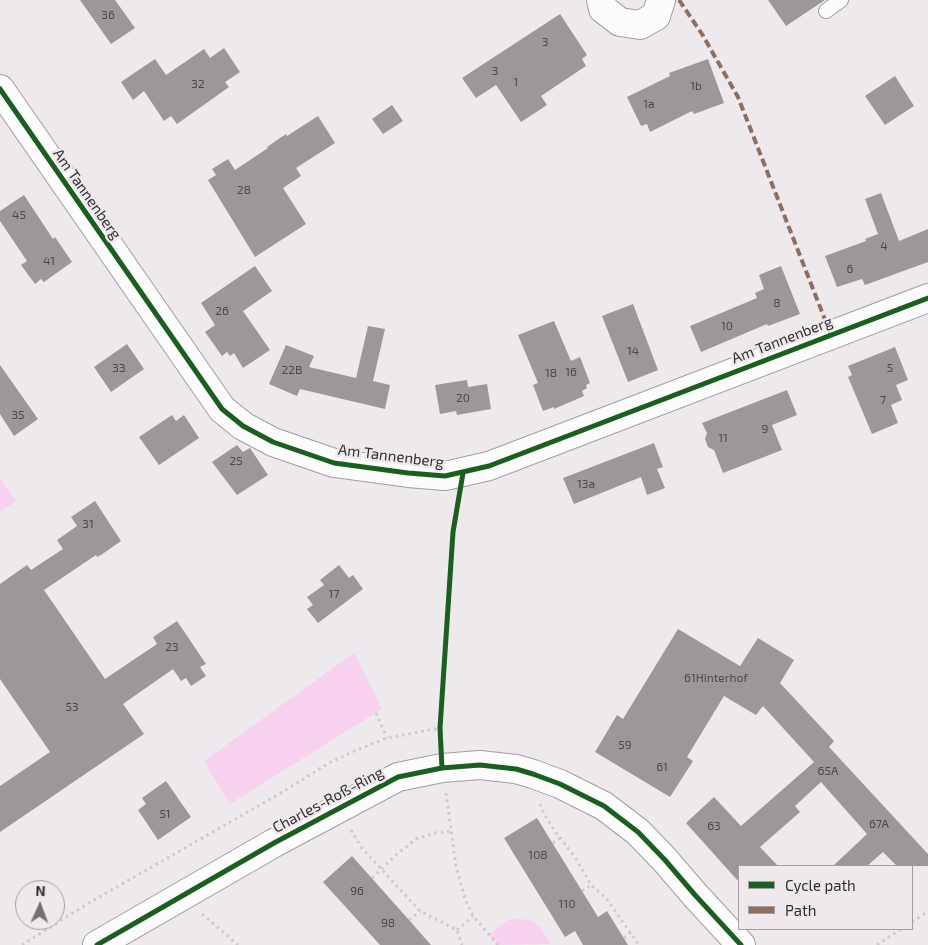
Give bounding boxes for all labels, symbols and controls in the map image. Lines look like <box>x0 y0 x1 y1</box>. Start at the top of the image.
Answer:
house number: 36 <box>101 8 115 22</box>
house number: 3 <box>542 35 548 49</box>
house number: 3 <box>492 64 498 78</box>
house number: 1 <box>514 75 518 89</box>
house number: 32 <box>191 77 205 91</box>
house number: 1b <box>690 79 702 93</box>
house number: 1a <box>643 97 655 111</box>
street label: Am Tannenberg <box>49 145 125 243</box>
house number: 28 <box>237 183 251 197</box>
house number: 45 <box>12 208 26 222</box>
house number: 4 <box>880 239 888 253</box>
house number: 41 <box>43 254 55 268</box>
house number: 6 <box>847 262 853 276</box>
house number: 8 <box>773 296 781 310</box>
house number: 26 <box>215 304 229 318</box>
street label: Am Tannenberg <box>729 313 835 367</box>
house number: 10 <box>721 319 733 333</box>
house number: 14 <box>627 344 639 358</box>
house number: 33 <box>112 361 126 375</box>
house number: 5 <box>887 361 893 375</box>
house number: 22B <box>282 363 302 377</box>
house number: 16 <box>565 365 577 379</box>
house number: 18 <box>545 366 557 380</box>
house number: 20 <box>456 391 470 405</box>
house number: 7 <box>880 393 886 407</box>
house number: 35 <box>11 408 25 422</box>
house number: 9 <box>762 422 768 436</box>
house number: 11 <box>718 431 728 445</box>
street label: Am Tannenberg <box>337 441 445 471</box>
house number: 25 <box>229 454 243 468</box>
house number: 13a <box>577 477 595 491</box>
house number: 31 <box>82 517 94 531</box>
house number: 17 <box>329 587 339 601</box>
house number: 23 <box>165 640 179 654</box>
house number: 61Hinterhof <box>684 671 748 685</box>
house number: 53 <box>65 700 79 714</box>
house number: 59 <box>618 738 632 752</box>
house number: 61 <box>656 760 668 774</box>
street label: Charles-Roß-Ring <box>269 763 387 837</box>
house number: 65A <box>818 764 838 778</box>
house number: 51 <box>159 807 171 821</box>
house number: 67A <box>869 817 889 831</box>
house number: 63 <box>707 819 721 833</box>
house number: 108 <box>528 848 548 862</box>
legend <box>738 865 913 930</box>
text: Cycle path <box>785 876 856 894</box>
north arrow <box>15 880 65 930</box>
text: N <box>35 882 46 899</box>
house number: 96 <box>350 884 364 898</box>
house number: 110 <box>559 897 575 911</box>
text: Path <box>785 901 816 919</box>
house number: 98 <box>381 916 395 930</box>

